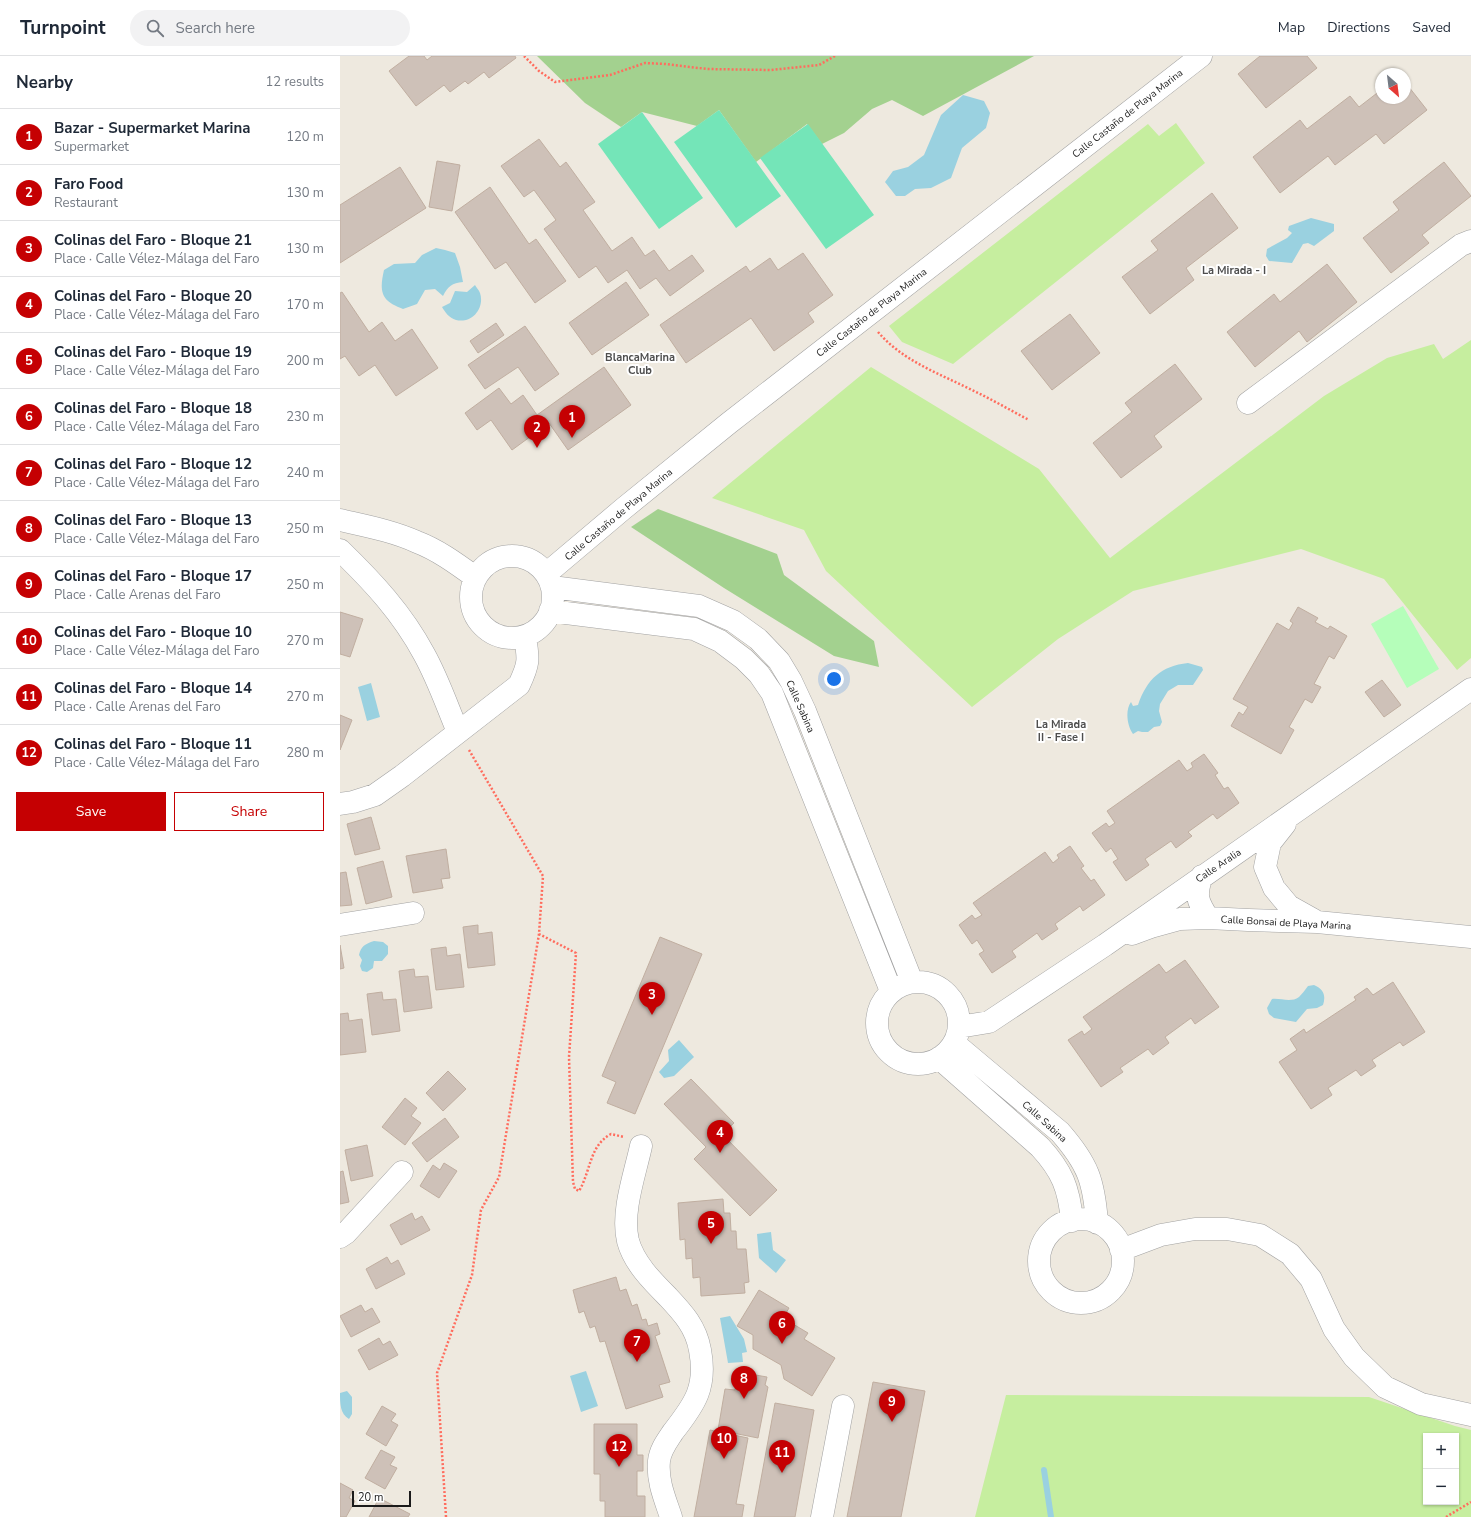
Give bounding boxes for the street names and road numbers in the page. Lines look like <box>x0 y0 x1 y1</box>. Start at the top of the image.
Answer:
street label: Calle Castaño de Playa Marina <box>1069 66 1186 161</box>
street label: Calle Castaño de Playa Marina <box>813 265 930 360</box>
street label: Calle Castaño de Playa Marina <box>562 465 676 564</box>
street label: Calle Sabina <box>782 678 818 735</box>
street label: Calle Aralia <box>1193 845 1244 886</box>
street label: Calle Bonsai de Playa Marina <box>1220 913 1351 933</box>
street label: Calle Sabina <box>1019 1098 1070 1146</box>

